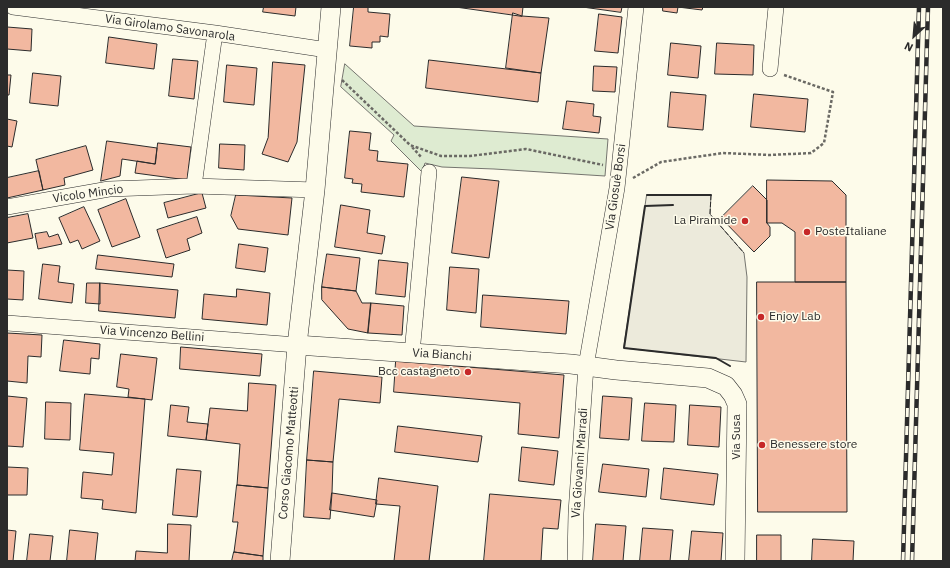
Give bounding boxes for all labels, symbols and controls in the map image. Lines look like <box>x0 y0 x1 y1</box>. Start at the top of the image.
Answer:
street label: Via Girolamo Savonarola <box>104 12 236 44</box>
north arrow <box>894 16 934 56</box>
text: N <box>902 39 915 55</box>
street label: Via Giosuè Borsi <box>603 143 629 231</box>
street label: Vicolo Mincio <box>52 182 124 206</box>
place label: La Piramide <box>674 214 737 228</box>
marker: La Piramide <box>740 216 750 226</box>
place label: PosteItaliane <box>815 225 887 239</box>
marker: PosteItaliane <box>802 227 812 237</box>
place label: Enjoy Lab <box>769 310 821 324</box>
marker: Enjoy Lab <box>756 312 766 322</box>
street label: Via Vincenzo Bellini <box>99 323 205 345</box>
street label: Via Bianchi <box>412 346 472 364</box>
place label: Bcc castagneto <box>378 365 460 379</box>
marker: Bcc castagneto <box>463 367 473 377</box>
street label: Corso Giacomo Matteotti <box>276 386 302 520</box>
street label: Via Giovanni Marradi <box>569 407 591 519</box>
street label: Via Susa <box>730 414 744 460</box>
place label: Benessere store <box>770 438 857 452</box>
marker: Benessere store <box>757 440 767 450</box>

